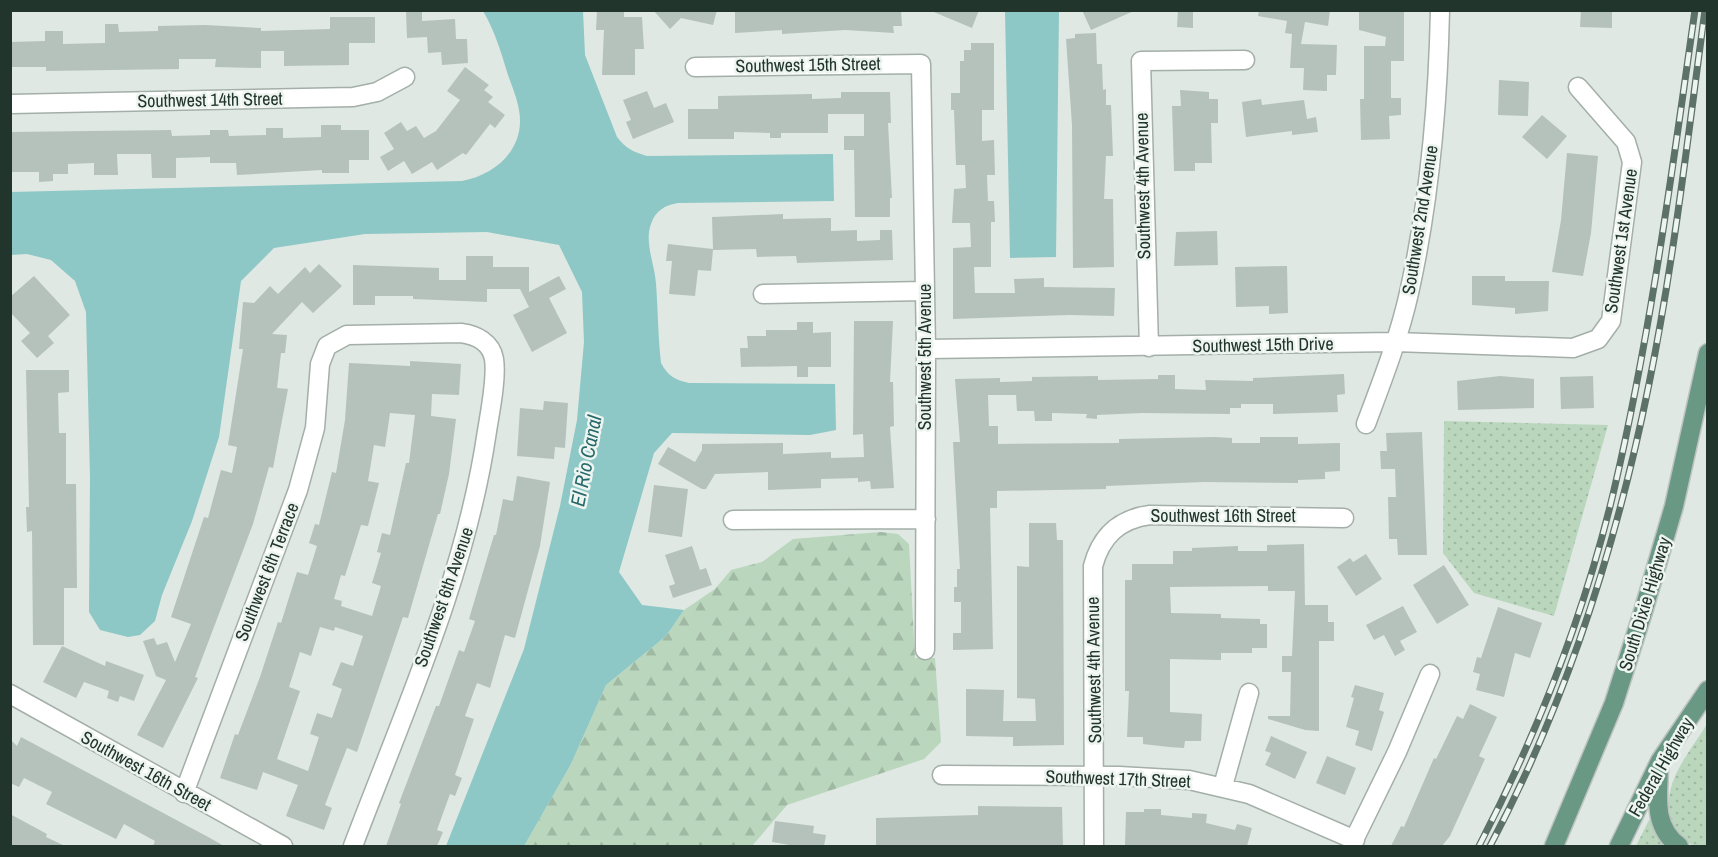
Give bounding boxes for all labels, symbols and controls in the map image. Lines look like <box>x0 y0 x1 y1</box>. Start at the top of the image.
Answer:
street label: Southwest 15th Street <box>735 51 881 78</box>
street label: Southwest 14th Street <box>137 86 283 113</box>
street label: Southwest 4th Avenue <box>1129 112 1156 260</box>
street label: Southwest 2nd Avenue <box>1395 144 1444 296</box>
street label: Southwest 1st Avenue <box>1598 167 1643 315</box>
street label: Southwest 5th Avenue <box>912 284 937 430</box>
street label: Southwest 15th Drive <box>1192 331 1334 358</box>
water label: El Rio Canal <box>563 413 608 509</box>
street label: Southwest 6th Terrace <box>229 499 304 645</box>
street label: Southwest 16th Street <box>1150 503 1296 528</box>
street label: Southwest 6th Avenue <box>408 523 479 670</box>
street label: South Dixie Highway <box>1612 533 1677 674</box>
street label: Southwest 4th Avenue <box>1080 596 1107 744</box>
street label: Federal Highway <box>1622 712 1699 821</box>
street label: Southwest 16th Street <box>77 724 216 817</box>
street label: Southwest 17th Street <box>1045 763 1191 794</box>

